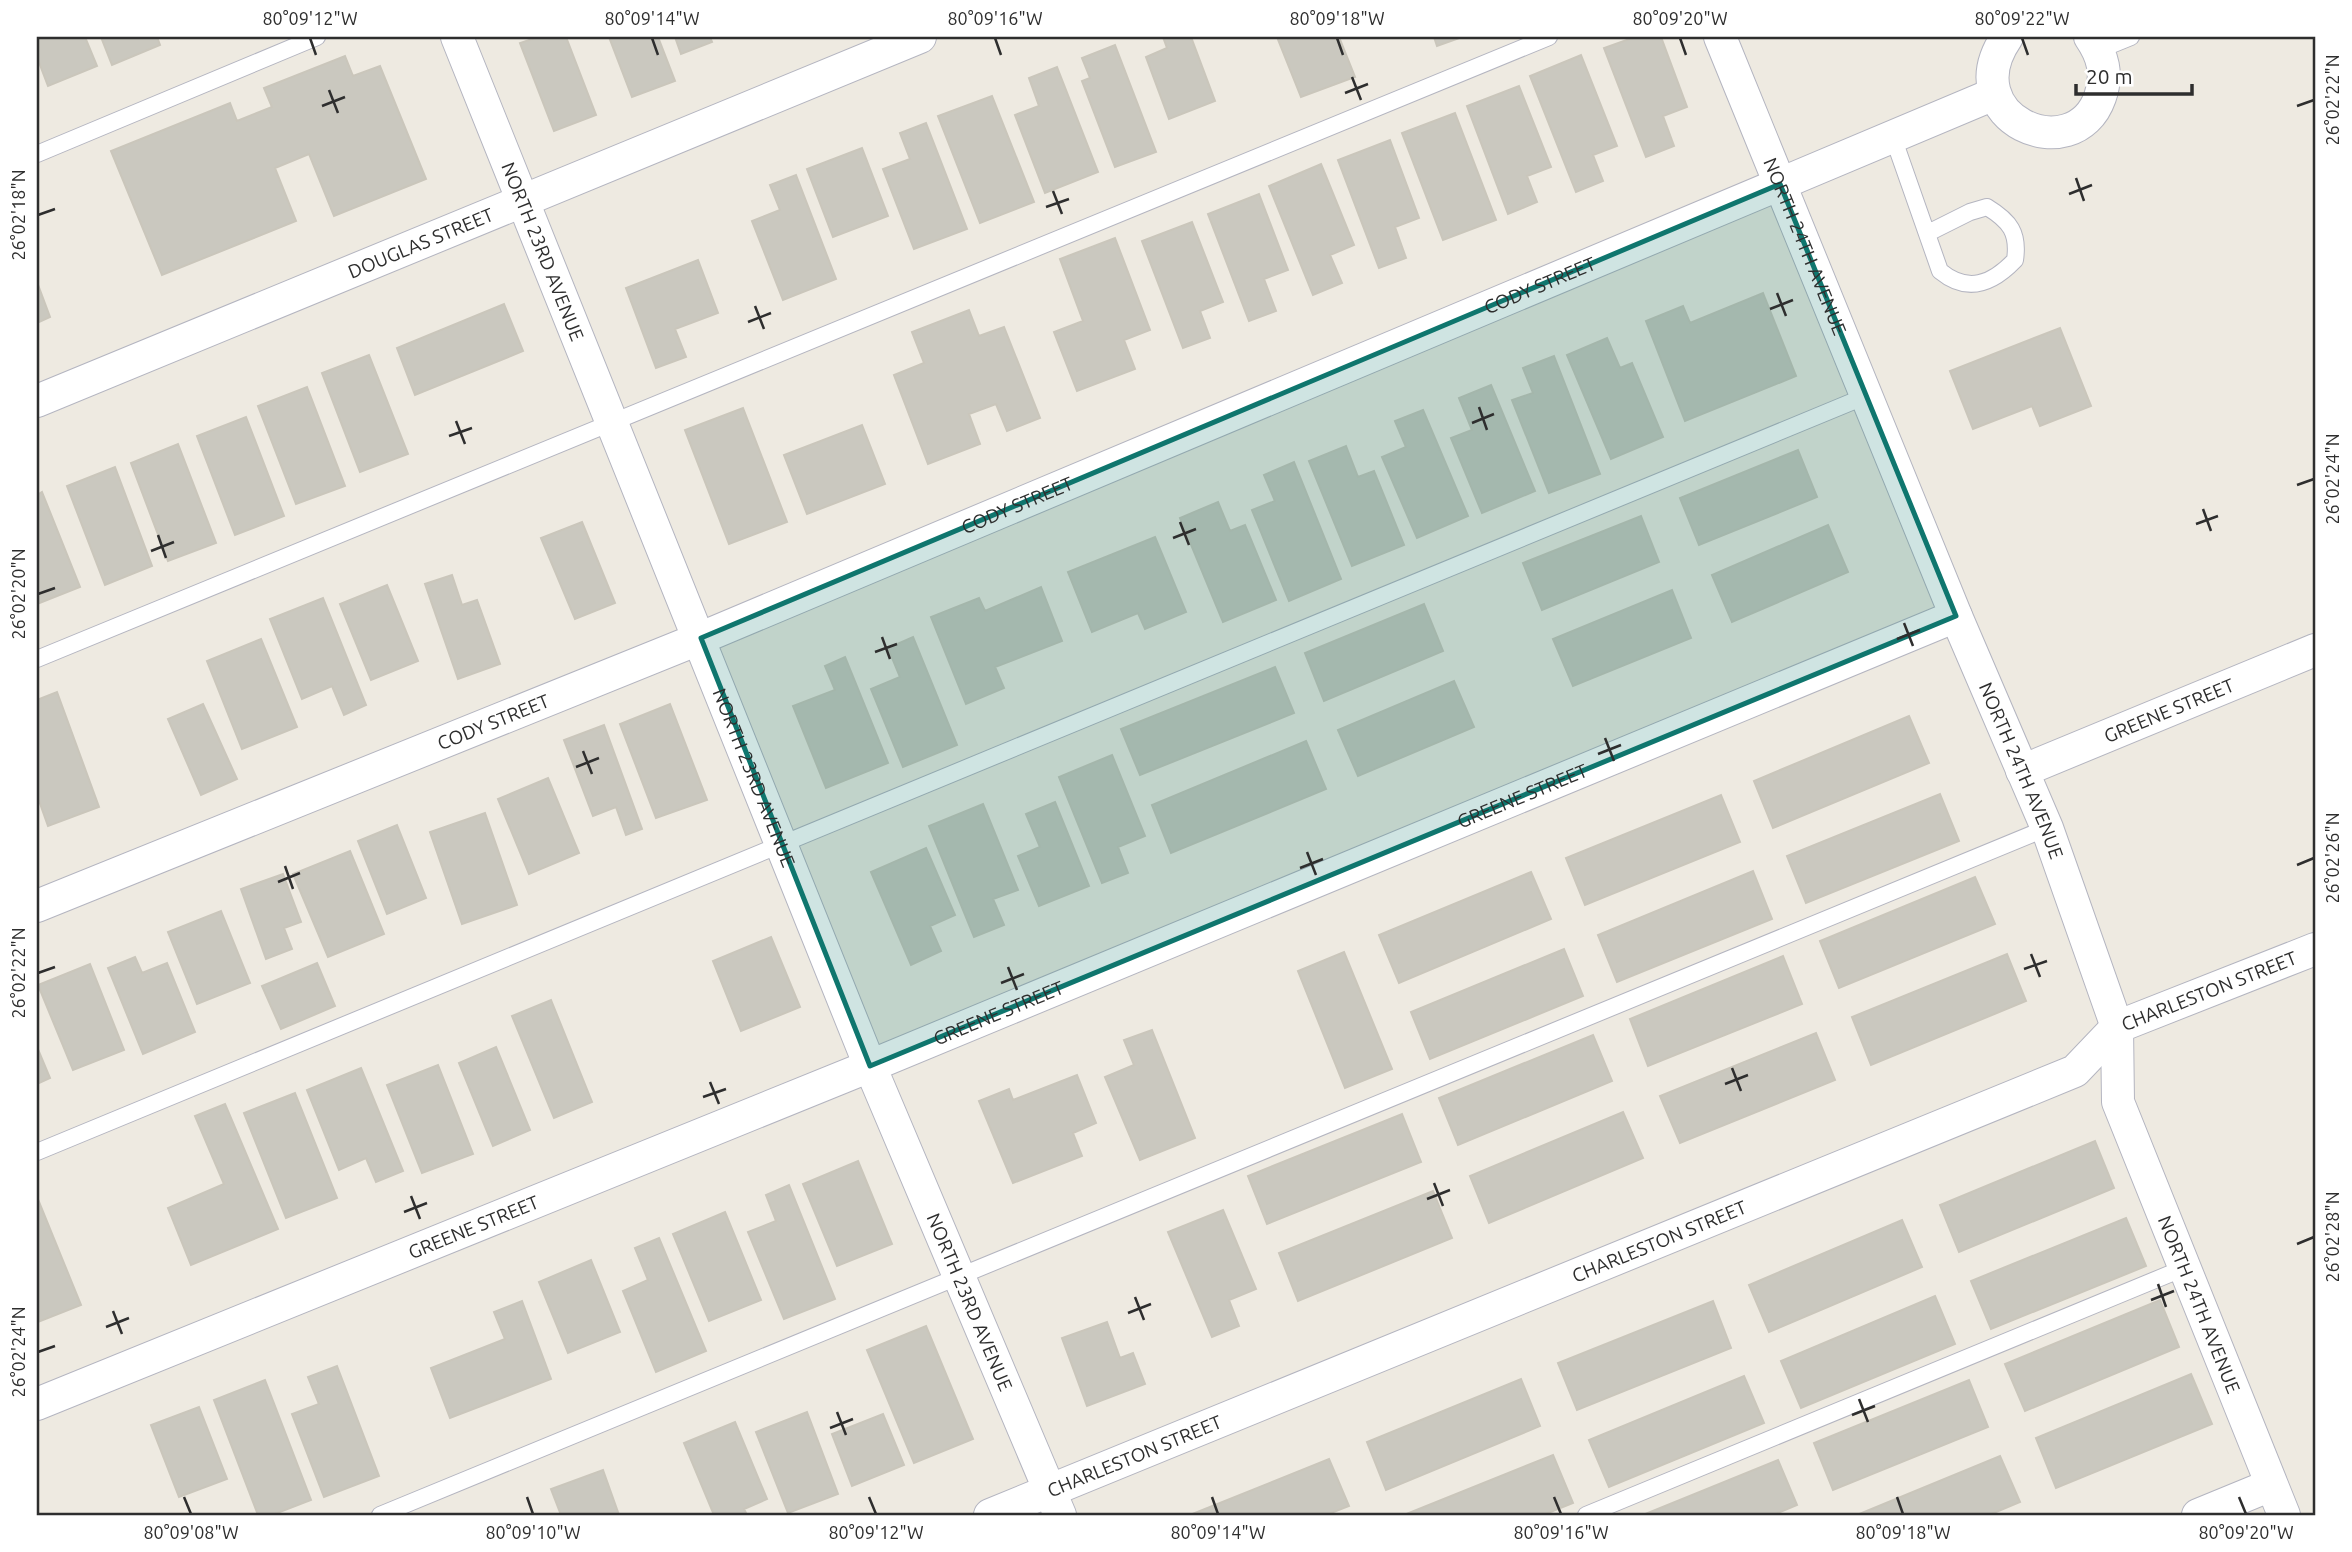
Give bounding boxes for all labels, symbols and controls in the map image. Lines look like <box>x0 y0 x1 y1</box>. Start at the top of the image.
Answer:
text: 80°09'12"W <box>262 8 358 28</box>
text: 80°09'14"W <box>604 8 700 28</box>
text: 80°09'16"W <box>947 8 1043 28</box>
text: 80°09'18"W <box>1289 8 1385 28</box>
text: 80°09'20"W <box>1632 8 1728 28</box>
text: 80°09'22"W <box>1974 8 2070 28</box>
scale bar <box>2076 52 2191 96</box>
text: 26°02'22"N <box>2322 54 2342 146</box>
text: 20 m <box>2086 64 2133 88</box>
street label: NORTH 24TH AVENUE <box>1759 154 1851 338</box>
street label: NORTH 23RD AVENUE <box>497 159 589 344</box>
text: 26°02'18"N <box>8 169 28 261</box>
street label: DOUGLAS STREET <box>345 203 497 283</box>
street label: CODY STREET <box>1481 252 1599 318</box>
text: 26°02'24"N <box>2322 433 2342 525</box>
street label: CODY STREET <box>958 472 1076 538</box>
text: 26°02'20"N <box>8 548 28 640</box>
street label: GREENE STREET <box>2101 674 2238 747</box>
street label: NORTH 24TH AVENUE <box>1975 679 2068 862</box>
street label: NORTH 23RD AVENUE <box>708 685 800 870</box>
street label: CODY STREET <box>434 689 553 754</box>
street label: GREENE STREET <box>1454 759 1591 832</box>
text: 26°02'26"N <box>2322 812 2342 904</box>
text: 26°02'22"N <box>8 927 28 1019</box>
street label: CHARLESTON STREET <box>2118 946 2300 1035</box>
street label: GREENE STREET <box>930 976 1067 1049</box>
street label: GREENE STREET <box>405 1190 542 1263</box>
text: 26°02'28"N <box>2322 1191 2342 1283</box>
street label: CHARLESTON STREET <box>1569 1195 1750 1287</box>
street label: NORTH 23RD AVENUE <box>923 1210 1017 1394</box>
street label: NORTH 24TH AVENUE <box>2154 1212 2245 1396</box>
text: 26°02'24"N <box>8 1306 28 1398</box>
street label: CHARLESTON STREET <box>1044 1410 1225 1501</box>
text: 80°09'08"W <box>143 1522 239 1542</box>
text: 80°09'10"W <box>485 1522 581 1542</box>
text: 80°09'12"W <box>828 1522 924 1542</box>
text: 80°09'14"W <box>1170 1522 1266 1542</box>
text: 80°09'16"W <box>1513 1522 1609 1542</box>
text: 80°09'18"W <box>1855 1522 1951 1542</box>
text: 80°09'20"W <box>2198 1522 2294 1542</box>

